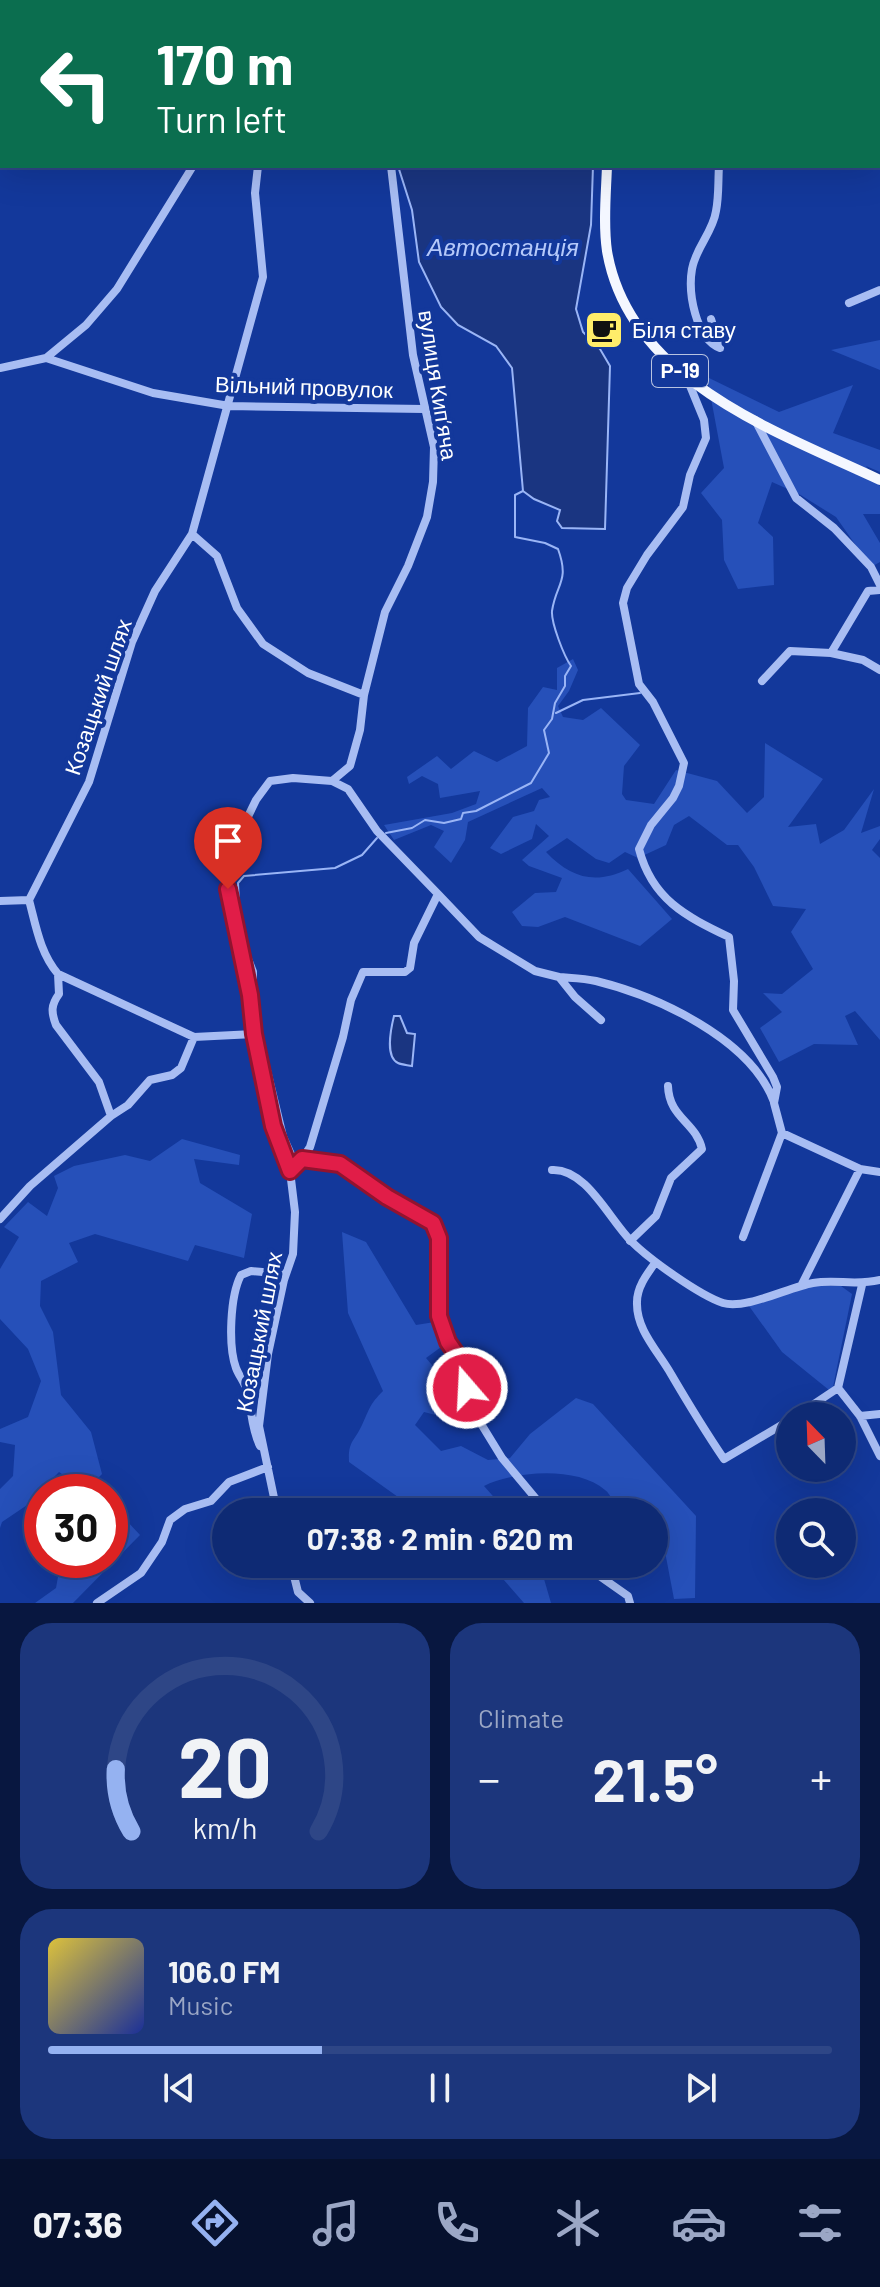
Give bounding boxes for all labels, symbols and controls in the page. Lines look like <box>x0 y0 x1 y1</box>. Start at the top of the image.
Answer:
text: 170 m <box>156 29 293 96</box>
icon: left <box>24 32 128 136</box>
text: Turn left <box>156 97 287 140</box>
water label: Автостанція <box>425 232 579 261</box>
street label: вулиця Кипʼяча <box>413 308 464 463</box>
cafe icon: Біля ставу <box>583 309 625 351</box>
place label: Біля ставу <box>632 316 736 343</box>
road number: Р-19 <box>652 355 708 387</box>
street label: Вільний провулок <box>215 370 394 403</box>
street label: Козацький шлях <box>58 615 137 778</box>
pin <box>194 807 262 889</box>
icon: arrive <box>206 819 250 863</box>
street label: Козацький шлях <box>230 1249 287 1415</box>
position arrow <box>425 1346 509 1430</box>
north arrow <box>776 1402 856 1482</box>
map controls <box>776 1402 856 1578</box>
speed limit sign: 30 <box>24 1474 128 1578</box>
button: search <box>776 1498 856 1578</box>
text: 07:38 · 2 min · 620 m <box>307 1520 573 1556</box>
text: Climate <box>478 1702 564 1733</box>
text: 20 <box>178 1715 272 1815</box>
text: 21.5° <box>592 1742 718 1814</box>
text: − <box>478 1751 500 1804</box>
text: + <box>810 1751 832 1804</box>
text: km/h <box>193 1810 257 1845</box>
text: 106.0 FM <box>168 1953 281 1989</box>
text: Music <box>168 1989 233 2020</box>
icon: previous <box>157 2066 201 2110</box>
icon: pause <box>418 2066 462 2110</box>
icon: next <box>679 2066 723 2110</box>
icon: directions <box>187 2195 243 2251</box>
icon: music <box>308 2195 364 2251</box>
icon: phone <box>429 2195 485 2251</box>
icon: climate <box>550 2195 606 2251</box>
icon: car <box>671 2195 727 2251</box>
icon: filters <box>792 2195 848 2251</box>
text: 07:36 <box>32 2202 123 2245</box>

